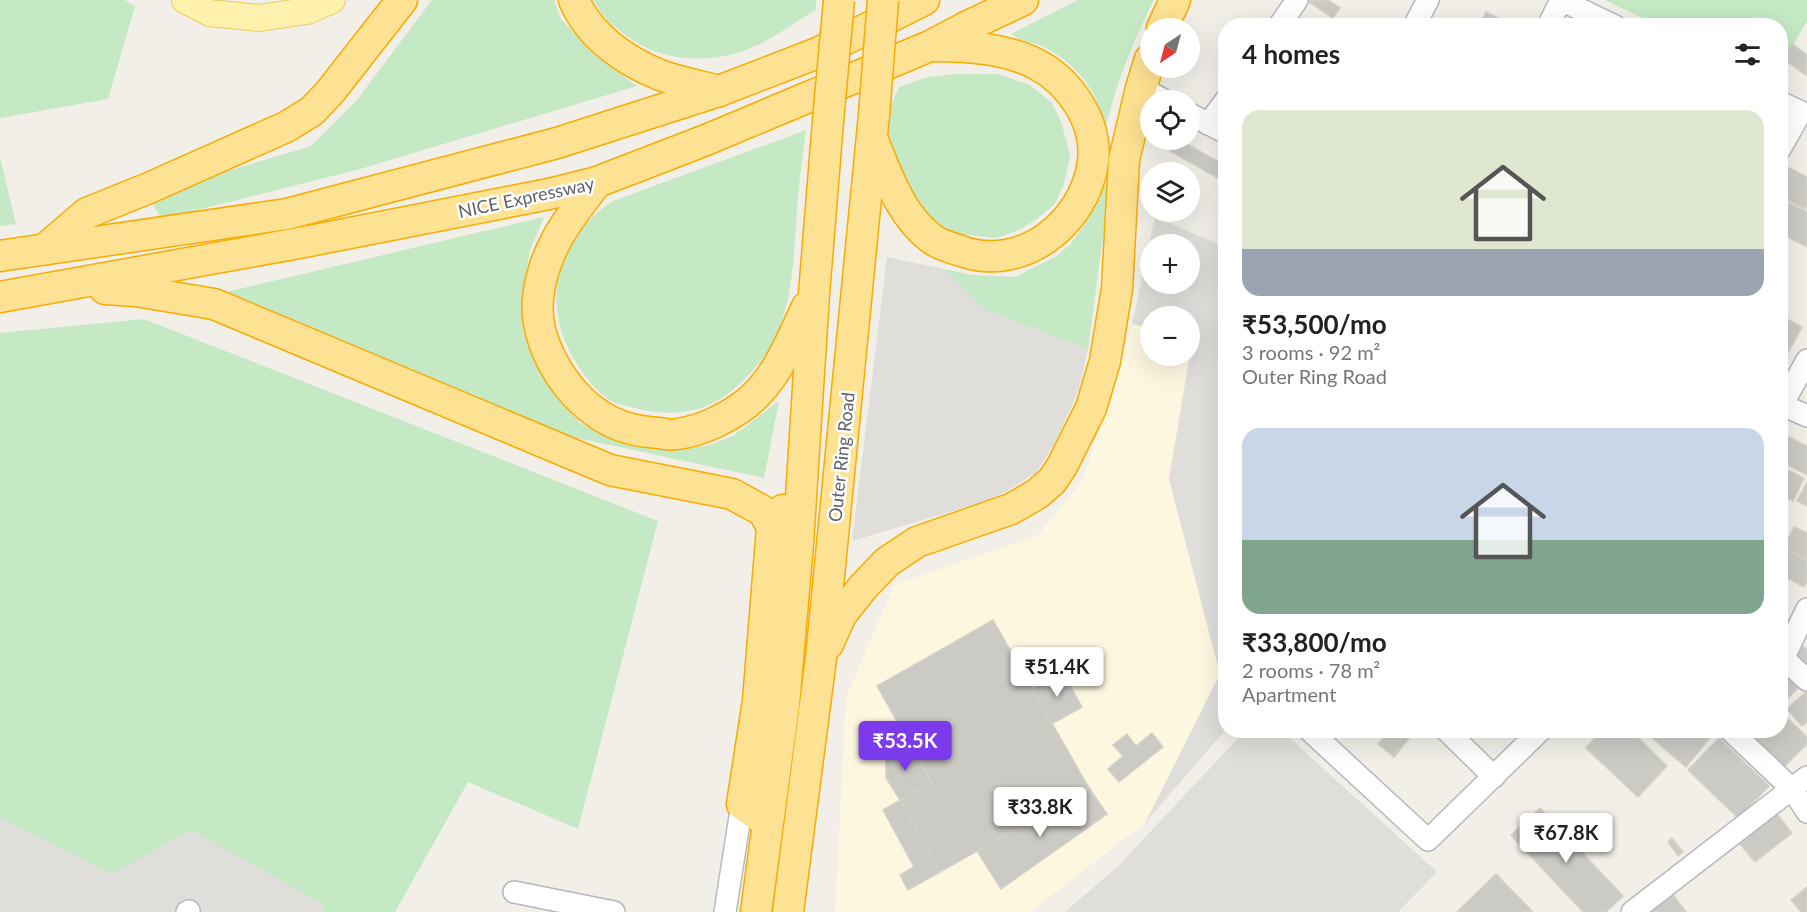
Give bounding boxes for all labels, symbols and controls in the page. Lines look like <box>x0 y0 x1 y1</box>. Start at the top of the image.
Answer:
north arrow <box>1140 18 1200 78</box>
map controls <box>1140 18 1200 366</box>
text: 4 homes <box>1242 38 1340 70</box>
icon: filters <box>1731 38 1764 71</box>
button: locate <box>1140 90 1200 150</box>
icon: home <box>1449 149 1557 257</box>
button: layers <box>1140 162 1200 222</box>
street label: NICE Expressway <box>456 172 597 222</box>
button: + <box>1140 234 1200 294</box>
button: − <box>1140 306 1200 366</box>
text: ₹53,500/mo <box>1242 308 1387 340</box>
text: 3 rooms · 92 m² <box>1242 340 1380 364</box>
text: Outer Ring Road <box>1242 364 1387 388</box>
street label: Outer Ring Road <box>823 391 859 523</box>
icon: home <box>1449 467 1557 575</box>
text: ₹33,800/mo <box>1242 626 1387 658</box>
pin: ₹51.4K <box>1008 647 1106 698</box>
text: ₹51.4K <box>1025 654 1089 678</box>
text: 2 rooms · 78 m² <box>1242 658 1380 682</box>
text: Apartment <box>1242 682 1336 706</box>
pin: ₹53.5K <box>856 721 954 772</box>
text: ₹53.5K <box>873 728 937 752</box>
pin: ₹33.8K <box>991 787 1089 838</box>
text: ₹33.8K <box>1008 794 1072 818</box>
pin: ₹67.8K <box>1517 813 1615 864</box>
text: ₹67.8K <box>1534 820 1598 844</box>

